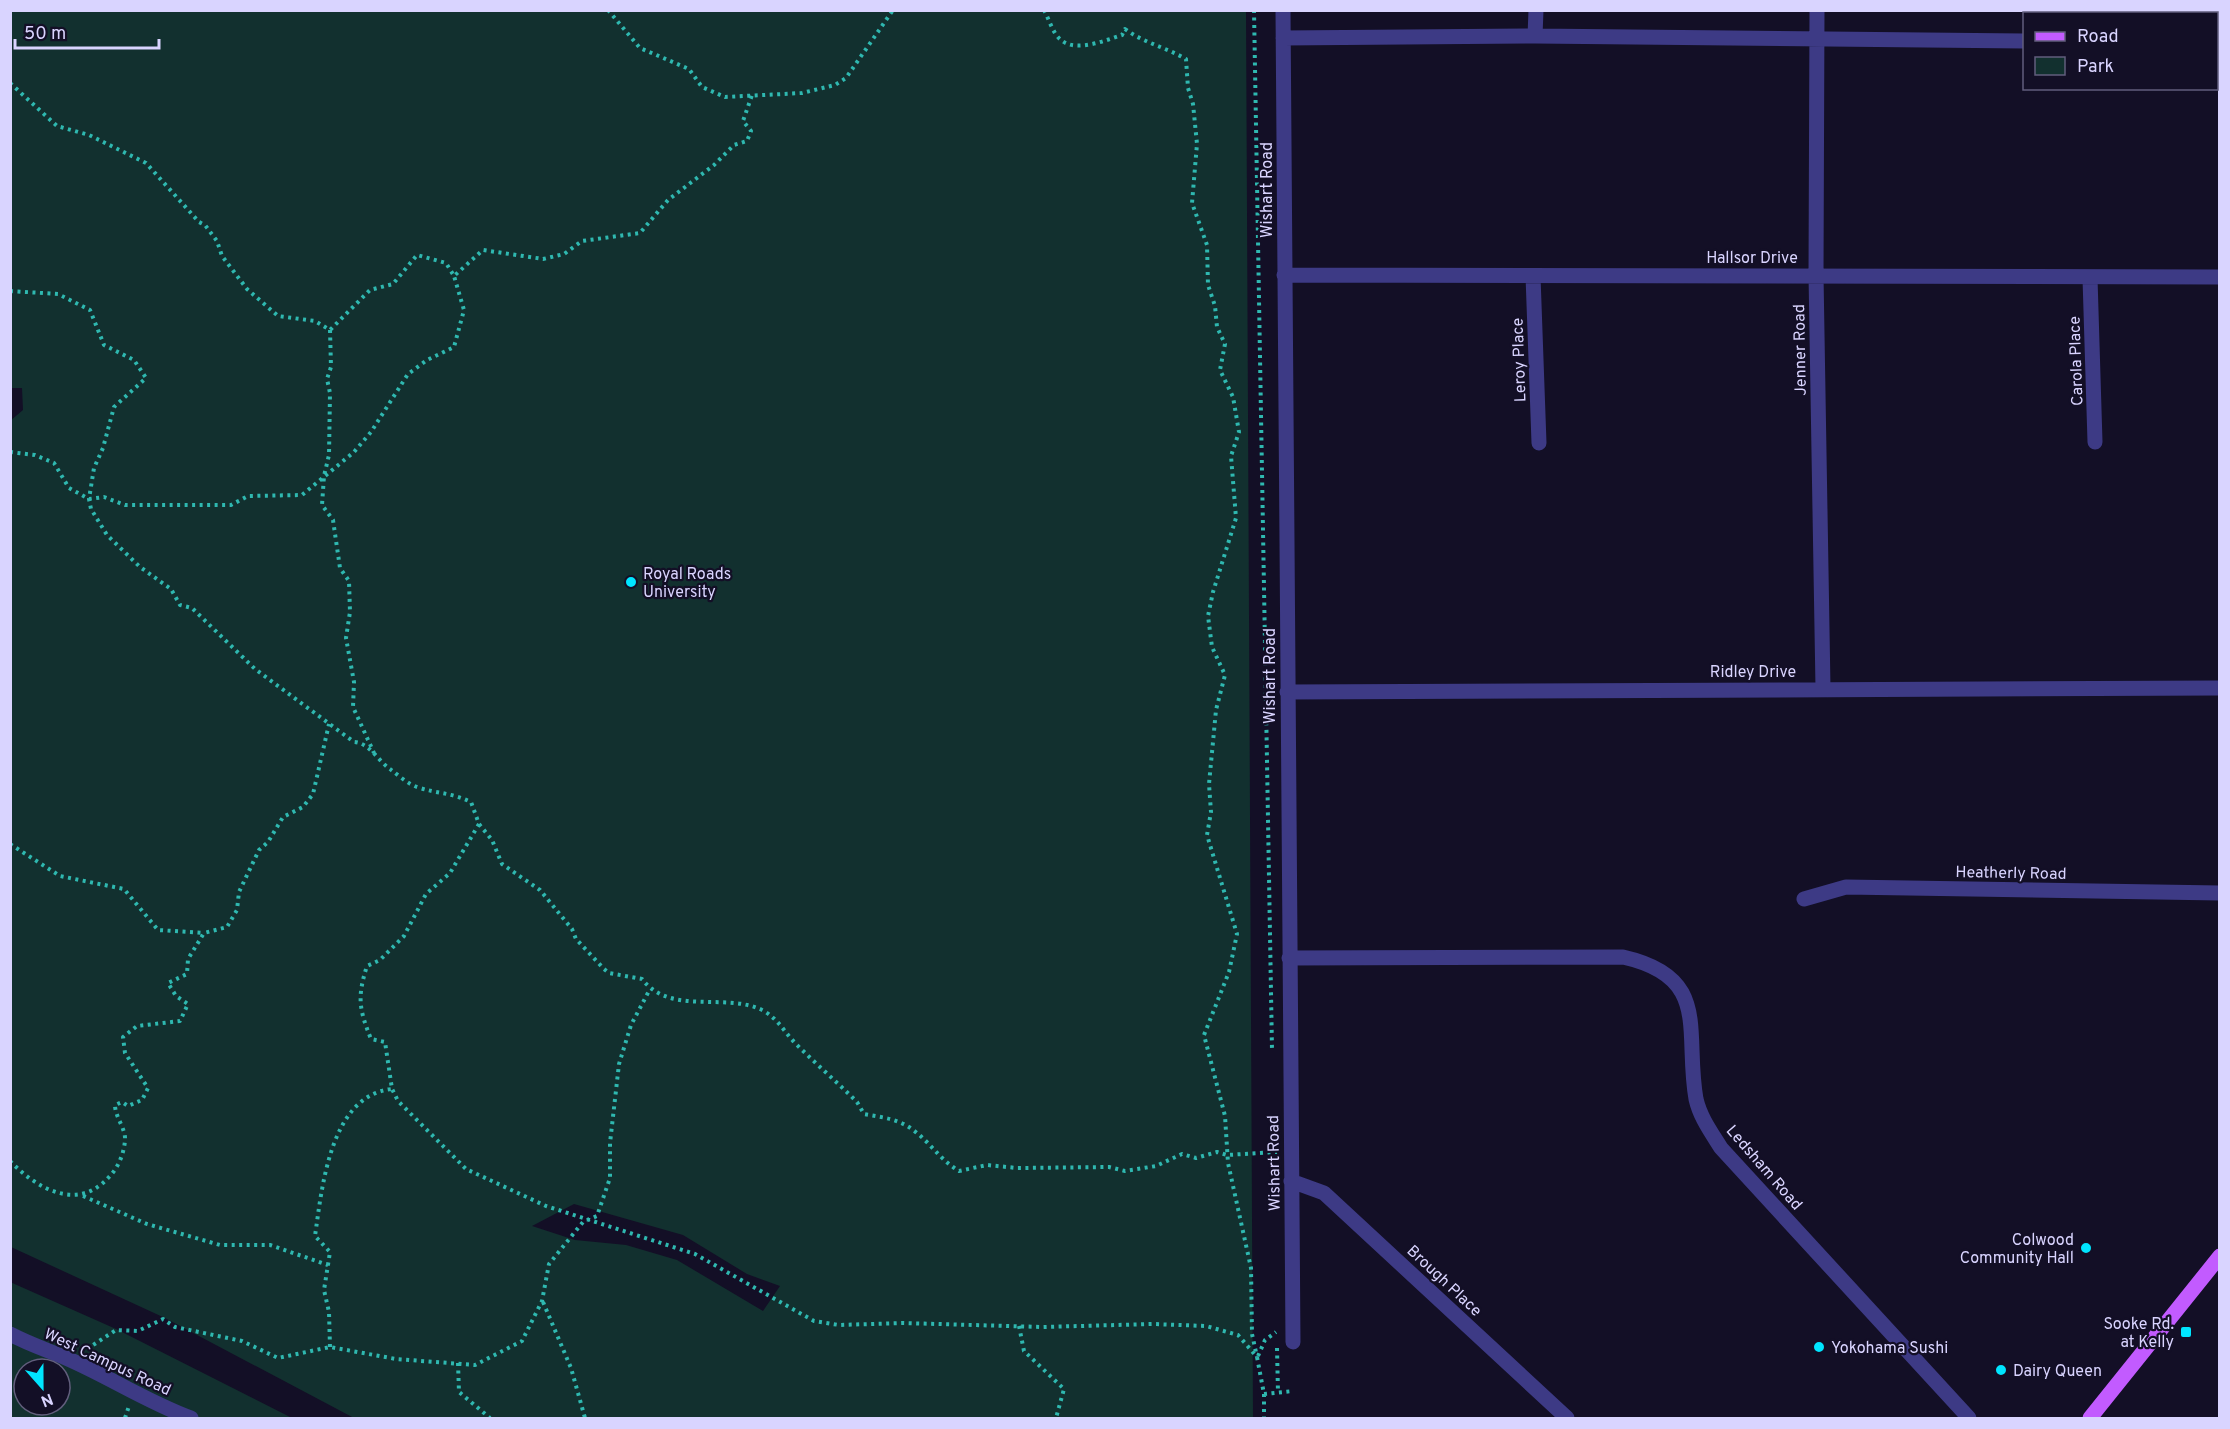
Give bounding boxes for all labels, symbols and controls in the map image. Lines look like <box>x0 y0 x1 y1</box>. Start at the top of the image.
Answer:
scale bar <box>15 12 159 50</box>
legend <box>2023 12 2218 90</box>
text: 50 m <box>24 23 66 46</box>
text: Road <box>2077 26 2119 49</box>
text: Park <box>2077 56 2114 79</box>
street label: Wishart Road <box>1258 142 1278 238</box>
street label: Hallsor Drive <box>1706 249 1798 269</box>
street label: Jenner Road <box>1790 304 1812 396</box>
street label: Carola Place <box>2065 316 2089 406</box>
street label: Leroy Place <box>1509 317 1531 402</box>
place label: Royal Roads University <box>643 565 731 603</box>
marker: Royal Roads University <box>624 575 638 589</box>
street label: Wishart Road <box>1261 628 1281 724</box>
street label: Ridley Drive <box>1710 663 1796 683</box>
street label: Heatherly Road <box>1955 863 2067 885</box>
street label: Wishart Road <box>1264 1115 1286 1211</box>
street label: Ledsham Road <box>1721 1122 1806 1215</box>
place label: Colwood Community Hall <box>1960 1231 2074 1269</box>
marker: Colwood Community Hall <box>2079 1241 2093 1255</box>
street label: Brough Place <box>1402 1242 1485 1321</box>
place label: Sooke Rd. at Kelly <box>2103 1315 2174 1353</box>
street label: West Campus Road <box>40 1325 174 1401</box>
marker: Sooke Rd. at Kelly <box>2179 1325 2193 1339</box>
place label: Yokohama Sushi <box>1831 1339 1948 1359</box>
marker: Yokohama Sushi <box>1812 1340 1826 1354</box>
north arrow <box>12 1357 72 1417</box>
place label: Dairy Queen <box>2013 1362 2102 1382</box>
marker: Dairy Queen <box>1994 1363 2008 1377</box>
text: N <box>38 1388 56 1411</box>

